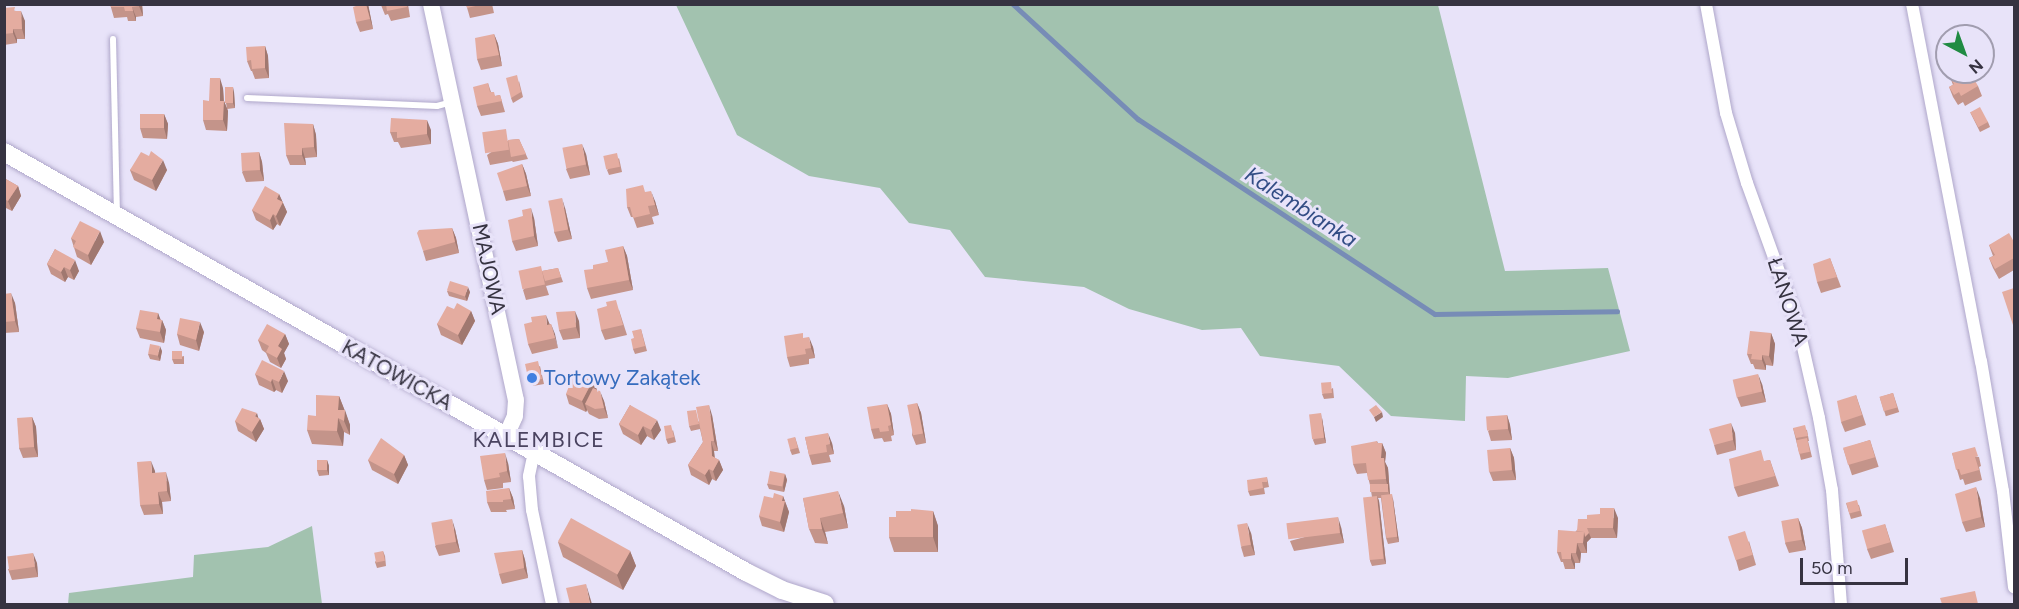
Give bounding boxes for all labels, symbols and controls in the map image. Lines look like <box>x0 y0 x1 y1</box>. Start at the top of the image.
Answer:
north arrow <box>1935 24 1995 84</box>
text: N <box>1965 55 1987 78</box>
water label: Kalembianka <box>1240 161 1362 253</box>
street label: MAJOWA <box>467 221 511 317</box>
street label: ŁANOWA <box>1762 255 1814 349</box>
street label: KATOWICKA <box>337 334 457 416</box>
place label: Tortowy Zakątek <box>544 365 700 391</box>
marker: Tortowy Zakątek <box>525 371 539 385</box>
district label: KALEMBICE <box>472 427 606 453</box>
scale bar <box>1803 546 1911 584</box>
text: 50 m <box>1811 557 1853 579</box>

